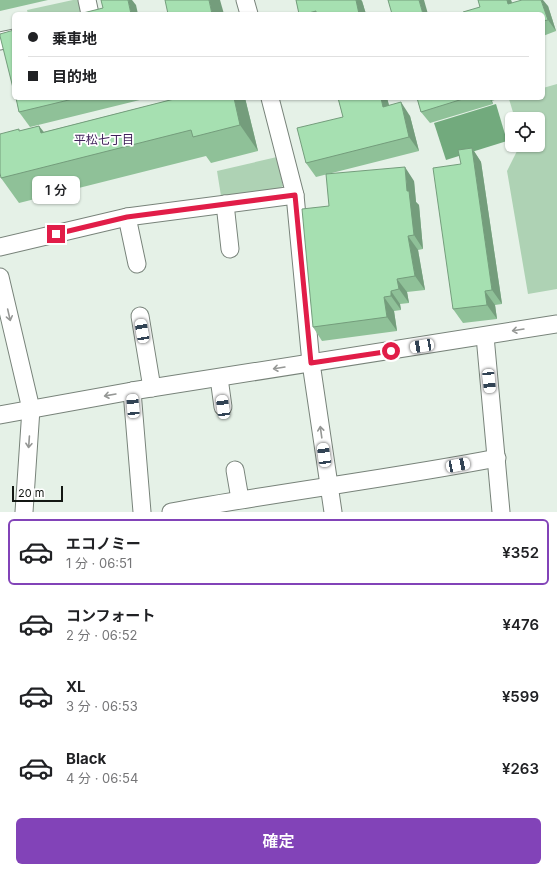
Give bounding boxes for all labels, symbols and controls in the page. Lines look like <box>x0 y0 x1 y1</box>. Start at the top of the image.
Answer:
text: 乗車地 <box>52 29 97 48</box>
text: 目的地 <box>52 67 97 86</box>
map controls <box>505 112 545 152</box>
button: locate <box>505 112 545 152</box>
district label: 平松七丁目 <box>74 132 134 147</box>
callout: 1 分 <box>32 176 80 204</box>
text: 1 分 <box>45 182 67 198</box>
route end <box>47 225 65 243</box>
one-way arrow <box>6 308 13 321</box>
car <box>134 318 150 344</box>
one-way arrow <box>512 326 525 334</box>
car <box>409 338 435 354</box>
route start <box>382 342 400 360</box>
one-way arrow <box>273 364 286 372</box>
car <box>482 368 496 394</box>
one-way arrow <box>103 391 116 399</box>
car <box>126 394 140 418</box>
car <box>215 394 231 420</box>
one-way arrow <box>317 426 325 439</box>
one-way arrow <box>25 435 32 448</box>
car <box>316 442 332 468</box>
car <box>445 457 471 473</box>
scale bar <box>12 484 63 503</box>
text: 20 m <box>18 486 44 500</box>
icon: car <box>18 534 54 570</box>
text: エコノミー <box>66 534 141 553</box>
text: ¥352 <box>502 543 539 562</box>
text: 1 分 · 06:51 <box>66 555 132 571</box>
icon: car <box>18 606 54 642</box>
text: コンフォート <box>66 606 156 625</box>
text: ¥476 <box>503 615 539 634</box>
text: 2 分 · 06:52 <box>66 627 137 643</box>
text: XL <box>66 677 86 696</box>
icon: car <box>18 678 54 714</box>
text: ¥599 <box>502 687 539 706</box>
text: 3 分 · 06:53 <box>66 698 138 714</box>
text: Black <box>66 749 106 768</box>
icon: car <box>18 750 54 786</box>
text: ¥263 <box>502 759 539 778</box>
text: 4 分 · 06:54 <box>66 770 138 786</box>
button: 確定 <box>16 818 541 864</box>

